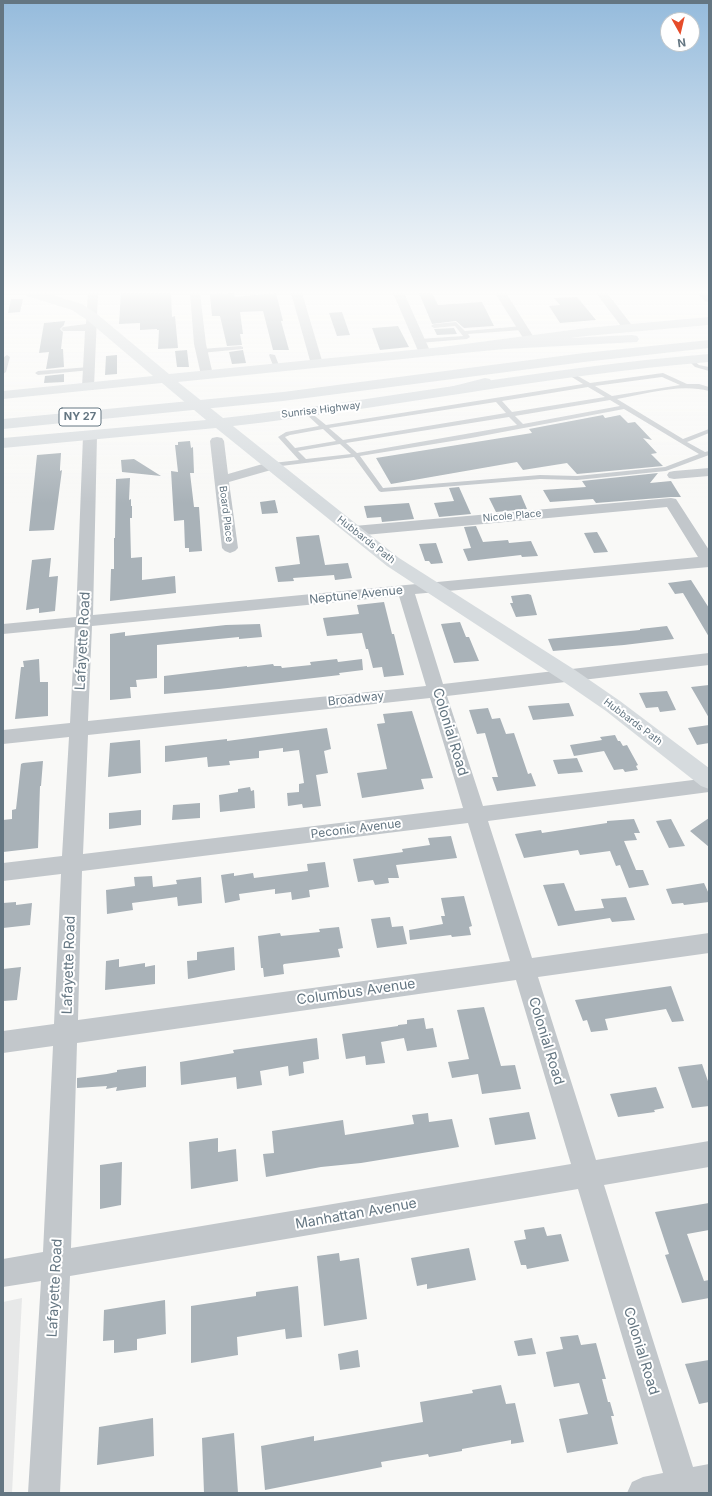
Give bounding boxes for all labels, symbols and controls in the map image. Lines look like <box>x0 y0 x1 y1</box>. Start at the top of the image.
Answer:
north arrow <box>660 12 700 52</box>
text: N <box>676 35 687 50</box>
street label: Sunrise Highway <box>281 399 361 421</box>
road number: NY 27 <box>59 408 101 426</box>
street label: Board Place <box>217 485 235 543</box>
street label: Nicole Place <box>482 507 542 525</box>
street label: Hubbards Path <box>335 514 397 566</box>
street label: Neptune Avenue <box>308 583 404 607</box>
street label: Lafayette Road <box>72 591 94 691</box>
street label: Colonial Road <box>429 686 471 778</box>
street label: Broadway <box>327 689 385 709</box>
street label: Hubbards Path <box>601 696 665 748</box>
street label: Peconic Avenue <box>310 816 402 842</box>
street label: Lafayette Road <box>59 915 79 1015</box>
street label: Columbus Avenue <box>295 975 417 1009</box>
street label: Colonial Road <box>525 995 567 1087</box>
street label: Manhattan Avenue <box>294 1195 418 1233</box>
street label: Lafayette Road <box>44 1238 66 1338</box>
street label: Colonial Road <box>620 1305 662 1397</box>

